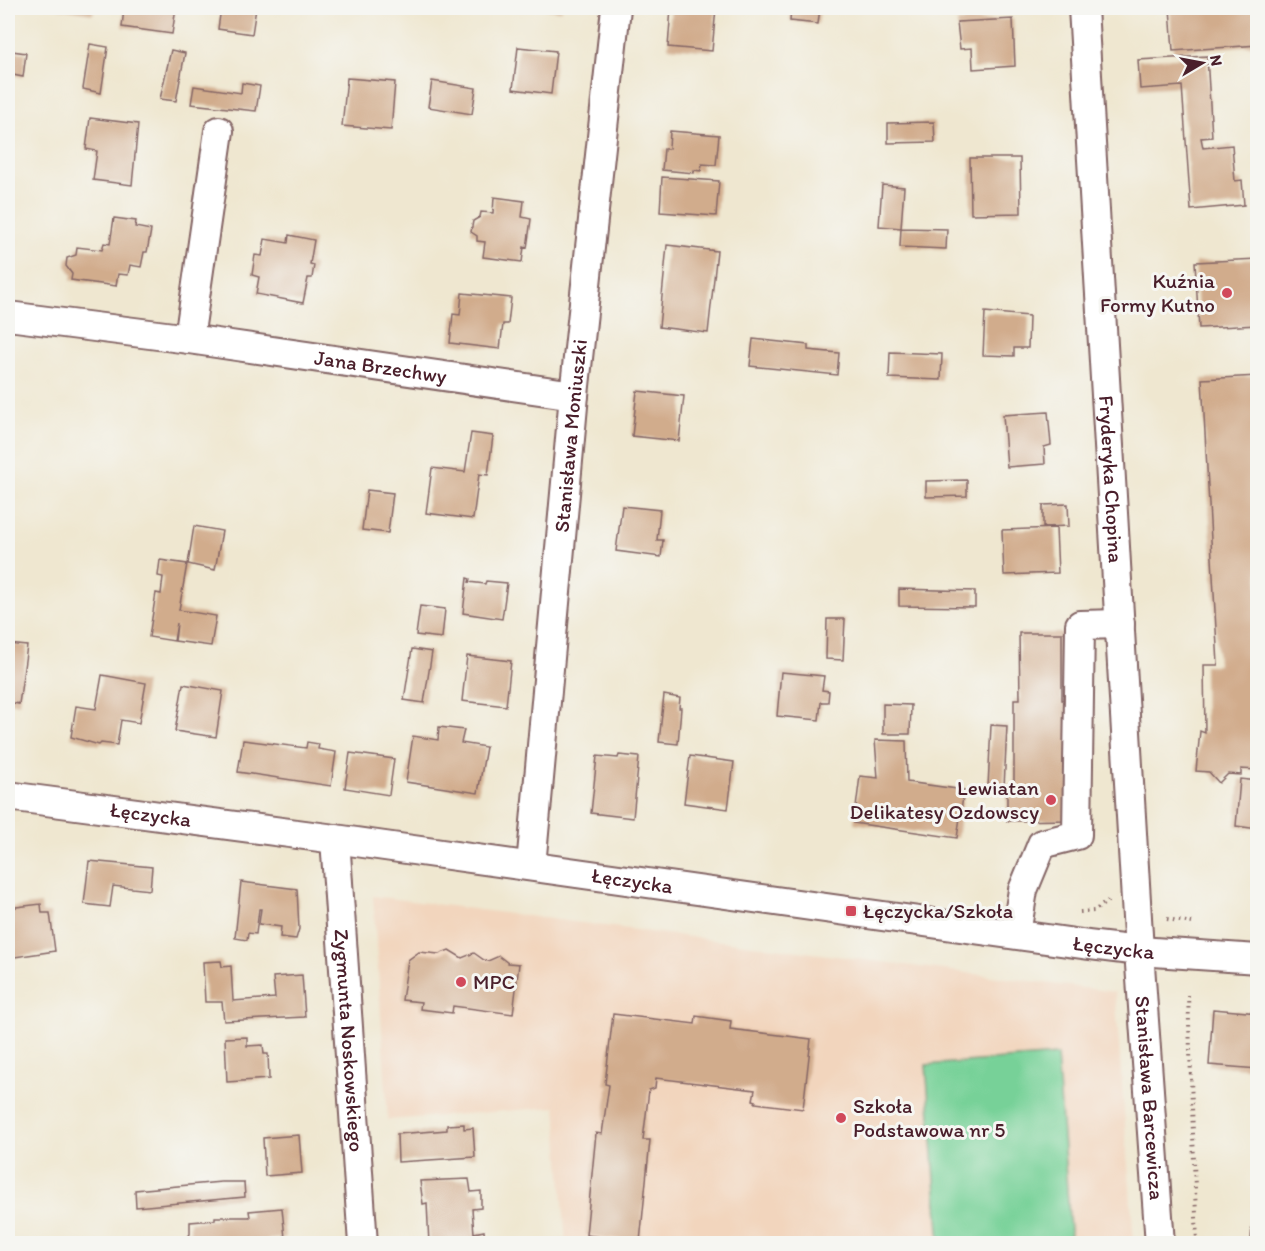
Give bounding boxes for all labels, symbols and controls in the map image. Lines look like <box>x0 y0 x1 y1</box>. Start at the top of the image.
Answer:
north arrow <box>1172 33 1232 93</box>
text: N <box>1206 54 1227 67</box>
place label: Kuźnia Formy Kutno <box>1100 268 1215 317</box>
marker: Kuźnia Formy Kutno <box>1220 286 1234 300</box>
street label: Stanisława Moniuszki <box>549 338 592 534</box>
street label: Jana Brzechwy <box>313 344 449 388</box>
street label: Fryderyka Chopina <box>1094 395 1129 564</box>
place label: Lewiatan Delikatesy Ozdowscy <box>850 775 1039 824</box>
marker: Lewiatan Delikatesy Ozdowscy <box>1044 793 1058 807</box>
street label: Łęczycka <box>109 797 193 832</box>
street label: Łęczycka <box>590 862 675 898</box>
place label: Łęczycka/Szkoła <box>863 898 1013 923</box>
marker: Łęczycka/Szkoła <box>844 904 858 918</box>
street label: Zygmunta Noskowskiego <box>329 928 370 1153</box>
street label: Łęczycka <box>1071 930 1155 964</box>
place label: MPC <box>473 969 515 994</box>
marker: MPC <box>454 975 468 989</box>
street label: Stanisława Barcewicza <box>1130 995 1170 1201</box>
place label: Szkoła Podstawowa nr 5 <box>853 1093 1005 1142</box>
marker: Szkoła Podstawowa nr 5 <box>834 1111 848 1125</box>

